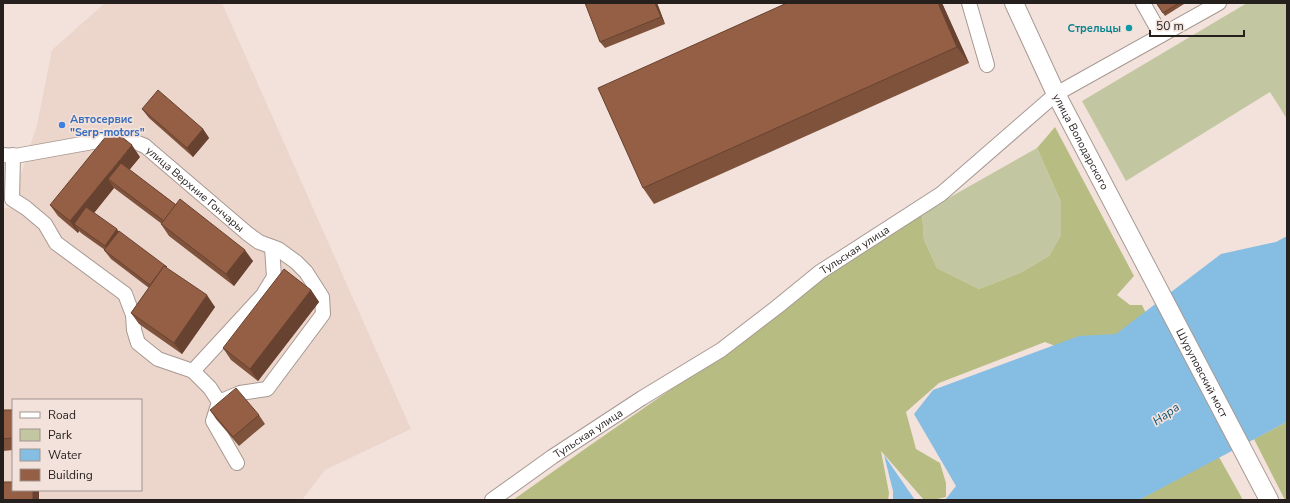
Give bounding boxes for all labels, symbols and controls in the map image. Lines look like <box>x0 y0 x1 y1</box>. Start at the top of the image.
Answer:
scale bar <box>1150 12 1244 38</box>
text: 50 m <box>1156 18 1184 34</box>
place label: Стрельцы <box>1067 21 1121 36</box>
marker: Стрельцы <box>1124 23 1134 33</box>
street label: улица Володарского <box>1050 91 1112 192</box>
place label: Автосервис "Serp-motors" <box>70 112 145 140</box>
marker: Автосервис "Serp-motors" <box>57 120 67 130</box>
street label: улица Верхние Гончары <box>143 143 248 235</box>
street label: Тульская улица <box>817 222 892 278</box>
street label: Шуруповский мост <box>1173 326 1232 420</box>
legend <box>12 399 142 491</box>
water label: Нара <box>1149 399 1183 429</box>
street label: Тульская улица <box>551 405 626 462</box>
text: Road <box>48 407 76 423</box>
text: Park <box>48 427 73 443</box>
text: Water <box>48 447 82 463</box>
text: Building <box>48 467 93 483</box>

